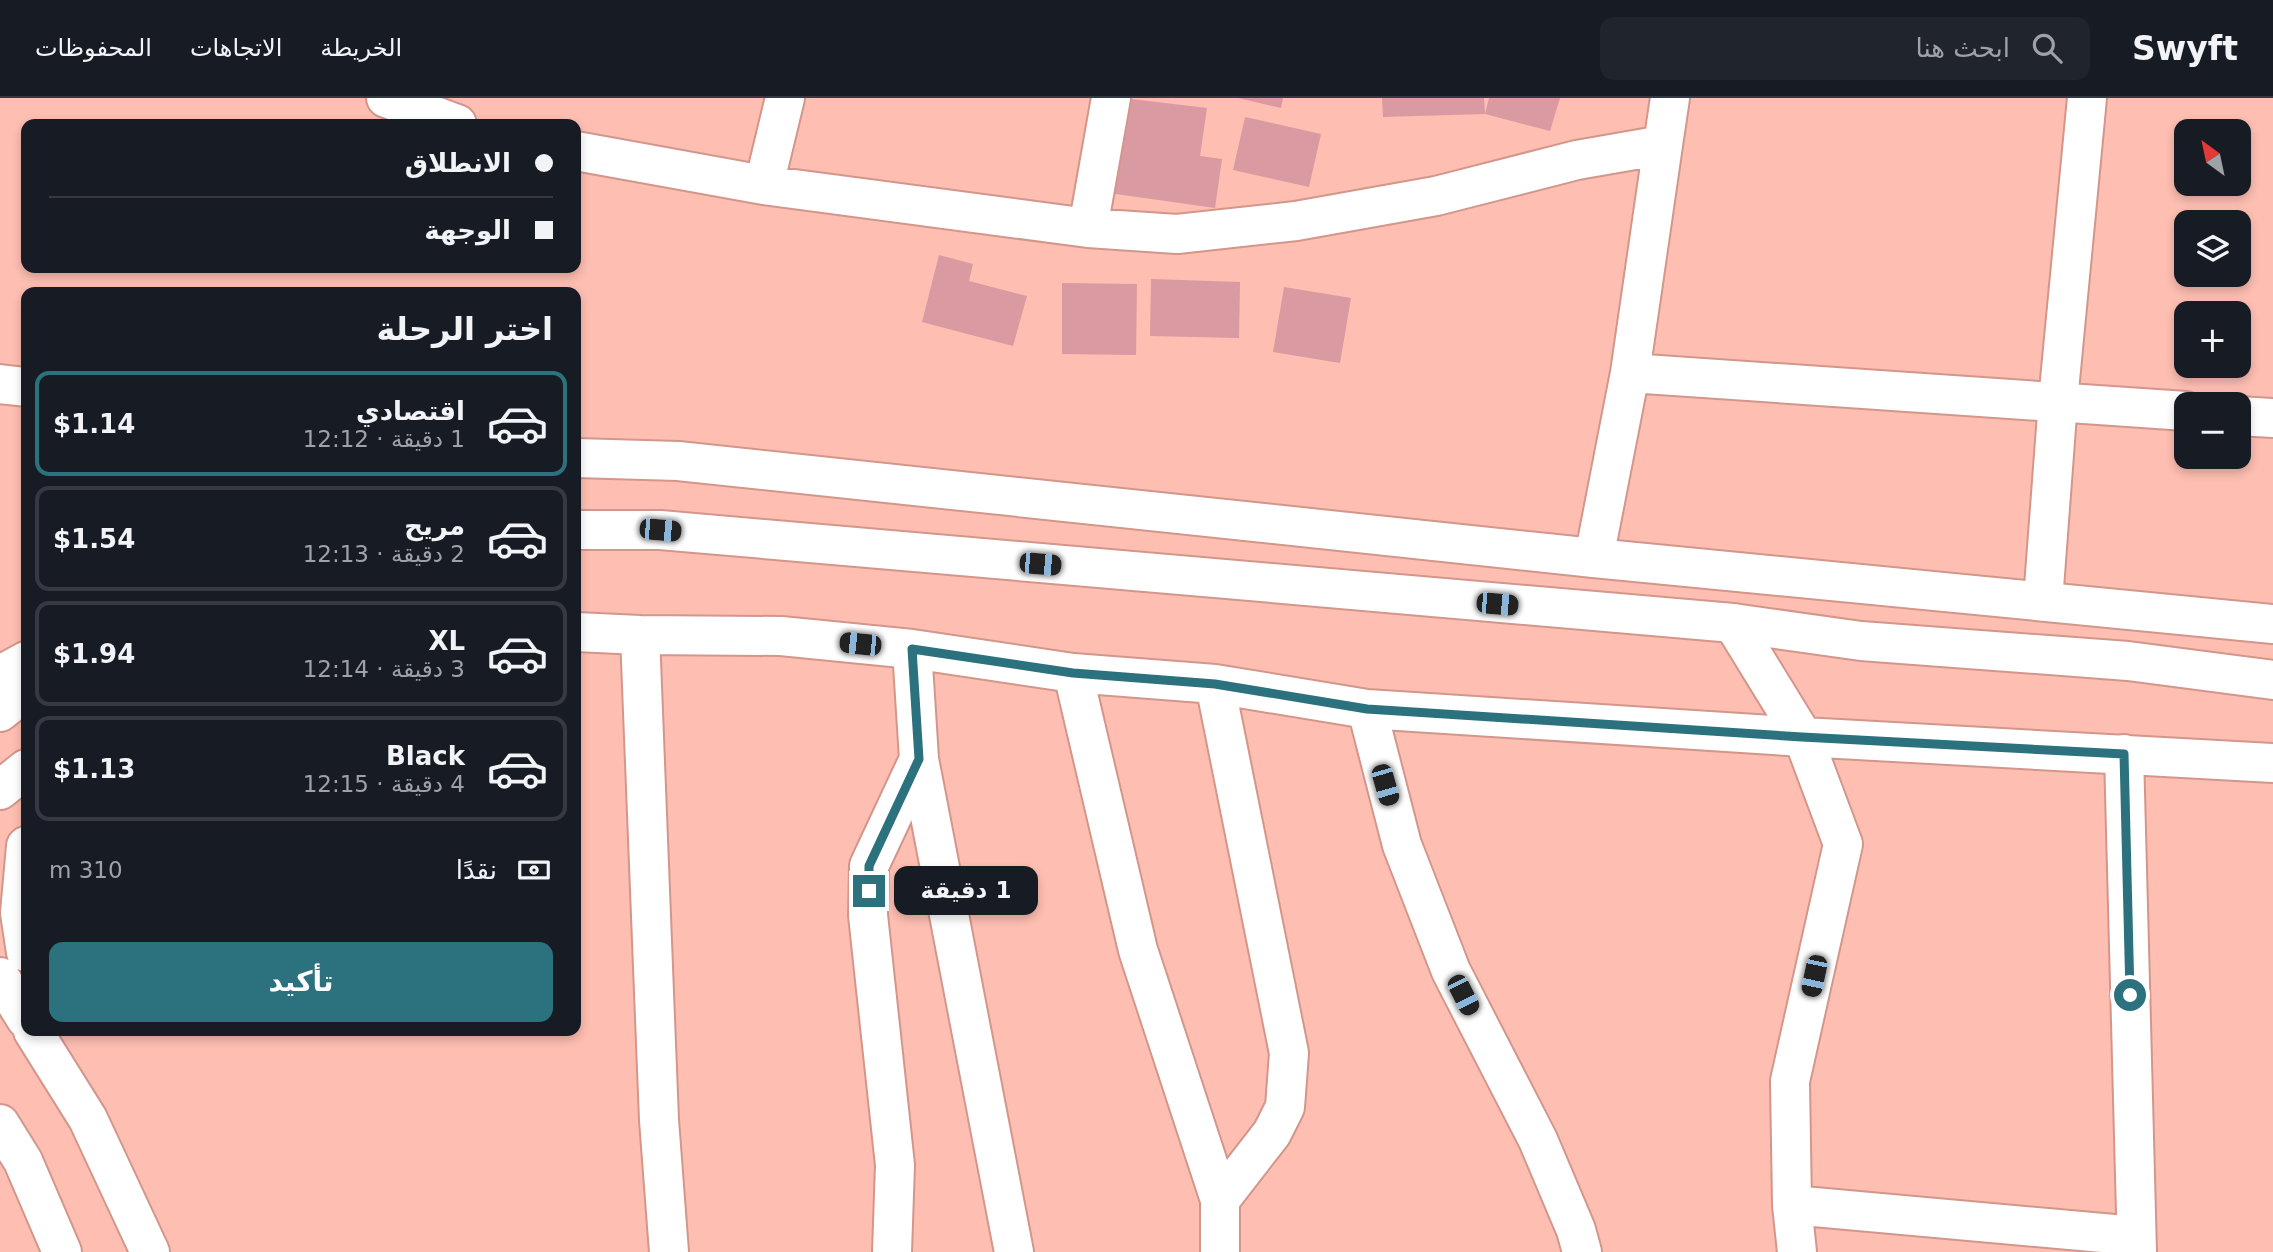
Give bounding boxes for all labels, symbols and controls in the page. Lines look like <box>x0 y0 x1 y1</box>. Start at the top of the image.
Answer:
search box <box>1600 17 2090 80</box>
icon: search <box>2028 29 2066 67</box>
text: Swyft <box>2132 29 2238 68</box>
text: ابحث هنا <box>1916 33 2010 63</box>
text: المحفوظات <box>35 34 152 62</box>
text: الاتجاهات <box>190 34 282 62</box>
text: الخريطة <box>320 34 402 62</box>
north arrow <box>2174 119 2250 196</box>
map controls <box>2174 119 2251 469</box>
text: الانطلاق <box>405 148 511 178</box>
button: layers <box>2174 210 2251 287</box>
text: الوجهة <box>424 215 511 245</box>
button: + <box>2174 301 2251 378</box>
text: اختر الرحلة <box>376 310 553 348</box>
icon: car <box>486 392 549 455</box>
button: − <box>2174 392 2251 469</box>
text: اقتصادي <box>356 396 465 426</box>
text: $1.14 <box>53 409 135 439</box>
text: 1 دقيقة · 12:12 <box>303 426 465 452</box>
icon: car <box>486 507 549 570</box>
text: مريح <box>404 511 465 541</box>
car <box>639 518 682 542</box>
text: $1.54 <box>53 524 135 554</box>
text: 2 دقيقة · 12:13 <box>303 541 465 567</box>
car <box>1019 552 1062 576</box>
car <box>1476 592 1519 616</box>
icon: car <box>486 622 549 685</box>
text: XL <box>428 626 465 656</box>
car <box>839 631 882 657</box>
text: $1.94 <box>53 639 135 669</box>
text: 3 دقيقة · 12:14 <box>303 656 465 682</box>
icon: car <box>486 737 549 800</box>
text: Black <box>386 741 465 771</box>
text: $1.13 <box>53 754 135 784</box>
car <box>1370 762 1401 808</box>
text: 4 دقيقة · 12:15 <box>303 771 465 797</box>
icon: cash <box>515 851 553 889</box>
text: نقدًا <box>456 855 497 885</box>
text: 310 m <box>49 857 123 883</box>
callout: 1 دقيقة <box>894 866 1037 916</box>
route end <box>853 875 885 907</box>
text: 1 دقيقة <box>921 877 1011 903</box>
button: تأكيد <box>49 942 553 1022</box>
car <box>1800 953 1829 999</box>
car <box>1445 972 1482 1018</box>
route start <box>2114 979 2146 1011</box>

